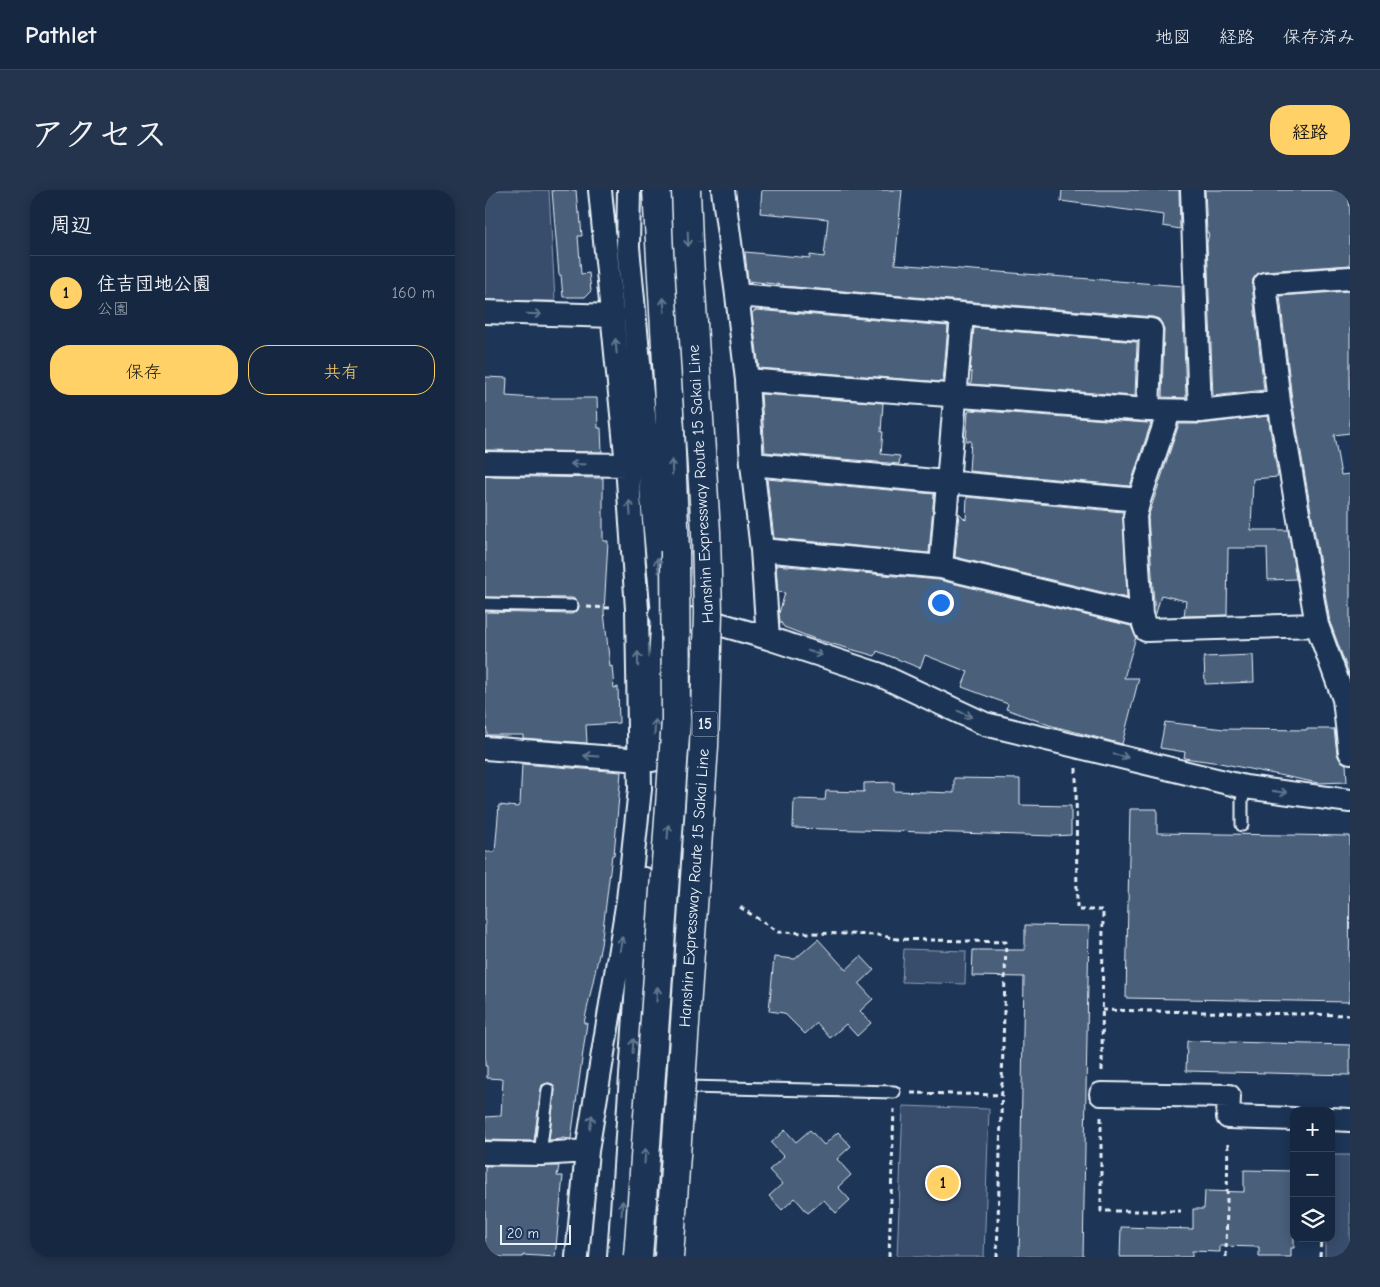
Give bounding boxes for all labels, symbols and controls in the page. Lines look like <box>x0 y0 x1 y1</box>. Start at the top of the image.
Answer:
text: Pathlet <box>25 21 96 49</box>
text: 地図 <box>1155 27 1191 48</box>
text: 経路 <box>1219 27 1255 48</box>
text: 保存済み <box>1283 27 1355 48</box>
button: 経路 <box>1270 105 1350 155</box>
text: アクセス <box>30 114 168 155</box>
text: 周辺 <box>50 213 92 237</box>
one-way arrow <box>683 230 692 246</box>
text: 住吉団地公園 <box>97 273 211 295</box>
text: 1 <box>63 284 69 302</box>
text: 160 m <box>392 284 435 302</box>
one-way arrow <box>659 297 668 313</box>
text: 公園 <box>97 300 129 318</box>
one-way arrow <box>525 309 541 319</box>
one-way arrow <box>612 339 621 355</box>
street label: Hanshin Expressway Route 15 Sakai Line <box>685 344 717 624</box>
button: 保存 <box>50 345 238 395</box>
button: 共有 <box>248 345 435 395</box>
one-way arrow <box>571 459 587 469</box>
one-way arrow <box>667 460 676 476</box>
one-way arrow <box>625 500 635 516</box>
one-way arrow <box>653 557 663 573</box>
your location <box>928 590 954 616</box>
one-way arrow <box>806 649 822 658</box>
one-way arrow <box>633 651 643 667</box>
one-way arrow <box>957 710 972 719</box>
road number: 15 <box>693 712 717 736</box>
one-way arrow <box>650 719 659 735</box>
street label: Hanshin Expressway Route 15 Sakai Line <box>676 748 713 1028</box>
one-way arrow <box>583 752 599 761</box>
one-way arrow <box>1113 752 1129 762</box>
one-way arrow <box>1272 787 1288 797</box>
one-way arrow <box>664 824 673 840</box>
one-way arrow <box>616 936 626 952</box>
one-way arrow <box>652 986 661 1002</box>
one-way arrow <box>628 1039 638 1055</box>
map controls <box>1290 1107 1335 1242</box>
button: + <box>1290 1107 1335 1152</box>
one-way arrow <box>587 1114 597 1130</box>
one-way arrow <box>640 1148 649 1164</box>
button: − <box>1290 1152 1335 1197</box>
pin: 1 <box>927 1164 959 1202</box>
button: layers <box>1290 1197 1335 1242</box>
one-way arrow <box>617 1201 626 1217</box>
scale bar <box>500 1222 571 1245</box>
text: 20 m <box>507 1225 539 1242</box>

